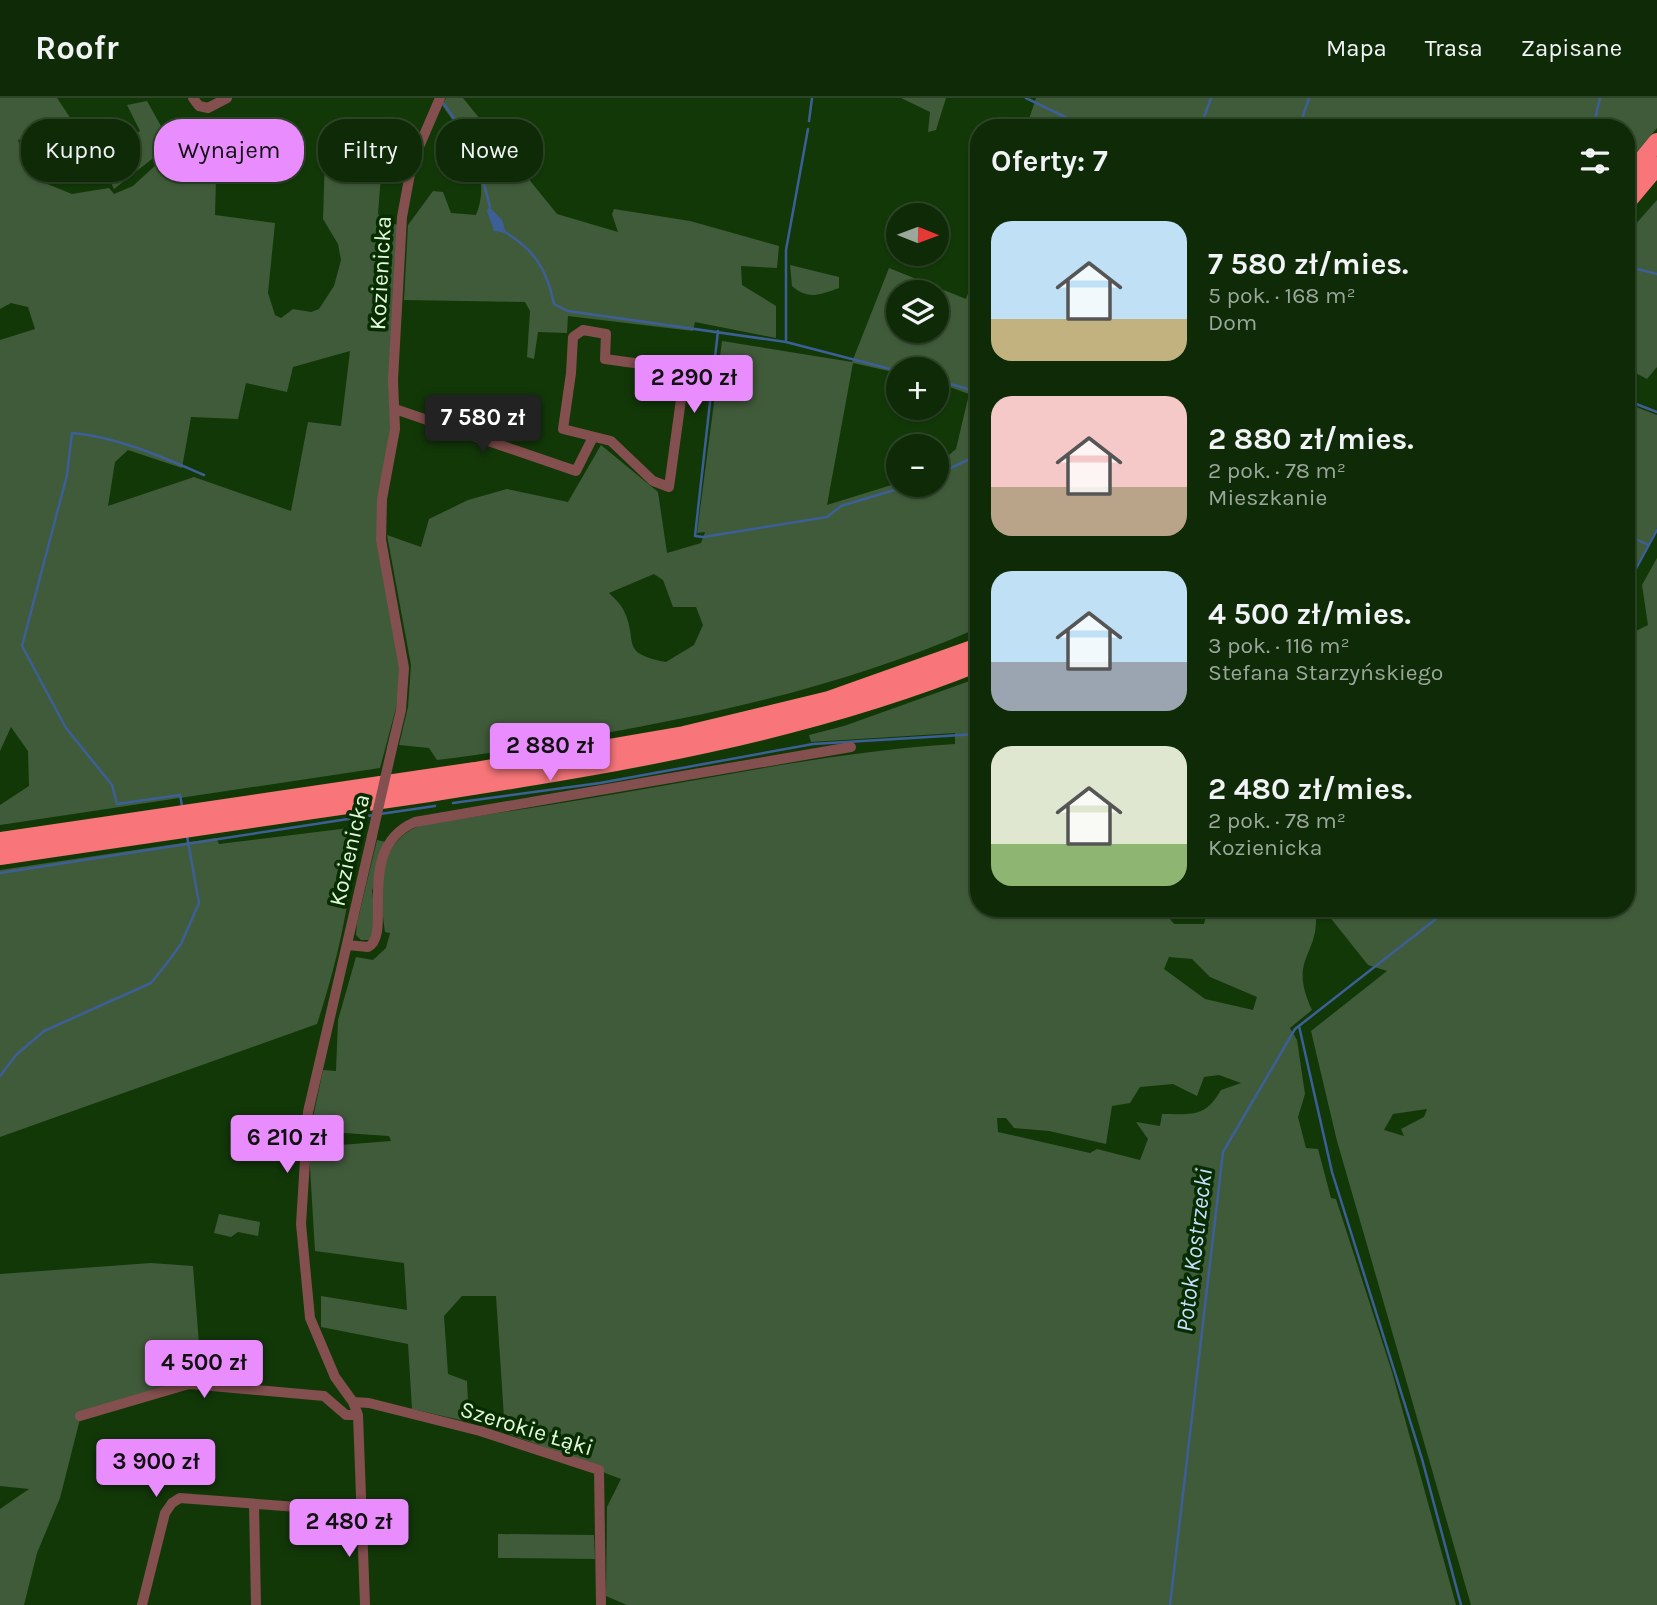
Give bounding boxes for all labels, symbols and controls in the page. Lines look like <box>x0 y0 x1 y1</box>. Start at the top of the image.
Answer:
text: Roofr <box>35 29 119 67</box>
text: Mapa <box>1326 34 1387 62</box>
text: Trasa <box>1425 34 1483 62</box>
text: Zapisane <box>1521 34 1622 62</box>
chip: Kupno <box>21 119 140 182</box>
chip: Wynajem <box>154 119 304 182</box>
chip: Filtry <box>318 119 422 182</box>
chip: Nowe <box>436 119 543 182</box>
icon: filters <box>1576 142 1614 180</box>
text: Oferty: 7 <box>991 143 1108 179</box>
north arrow <box>886 203 948 266</box>
map controls <box>886 203 949 497</box>
street label: Kozienicka <box>364 215 397 331</box>
text: 7 580 zł/mies. <box>1208 246 1409 282</box>
icon: home <box>1047 249 1131 333</box>
button: layers <box>886 280 949 343</box>
text: 5 pok. · 168 m² <box>1208 282 1356 309</box>
text: Dom <box>1208 309 1257 336</box>
pin: 2 290 zł <box>622 356 766 415</box>
button: + <box>886 357 949 420</box>
text: 2 290 zł <box>651 364 737 391</box>
pin: 7 580 zł <box>411 396 555 455</box>
text: 7 580 zł <box>441 404 525 431</box>
text: 2 880 zł/mies. <box>1208 421 1414 457</box>
icon: home <box>1047 424 1131 508</box>
button: − <box>886 434 949 497</box>
text: 2 pok. · 78 m² <box>1208 457 1346 484</box>
text: Mieszkanie <box>1208 484 1327 511</box>
text: 4 500 zł/mies. <box>1208 596 1411 632</box>
icon: home <box>1047 599 1131 683</box>
text: 3 pok. · 116 m² <box>1208 632 1350 659</box>
text: Stefana Starzyńskiego <box>1208 659 1443 686</box>
pin: 2 880 zł <box>478 724 622 783</box>
text: 2 880 zł <box>506 732 594 759</box>
text: 2 480 zł/mies. <box>1208 771 1412 807</box>
icon: home <box>1047 774 1131 858</box>
street label: Kozienicka <box>323 791 376 909</box>
text: 2 pok. · 78 m² <box>1208 807 1346 834</box>
text: Kozienicka <box>1208 834 1322 861</box>
pin: 6 210 zł <box>215 1116 359 1175</box>
text: 6 210 zł <box>247 1124 327 1151</box>
water label: Potok Kostrzecki <box>1170 1167 1218 1333</box>
pin: 4 500 zł <box>132 1340 276 1400</box>
text: 4 500 zł <box>161 1349 247 1376</box>
street label: Szerokie Łąki <box>457 1395 597 1462</box>
pin: 3 900 zł <box>84 1440 228 1499</box>
text: 3 900 zł <box>112 1448 200 1475</box>
pin: 2 480 zł <box>277 1500 421 1559</box>
text: 2 480 zł <box>305 1508 393 1535</box>

